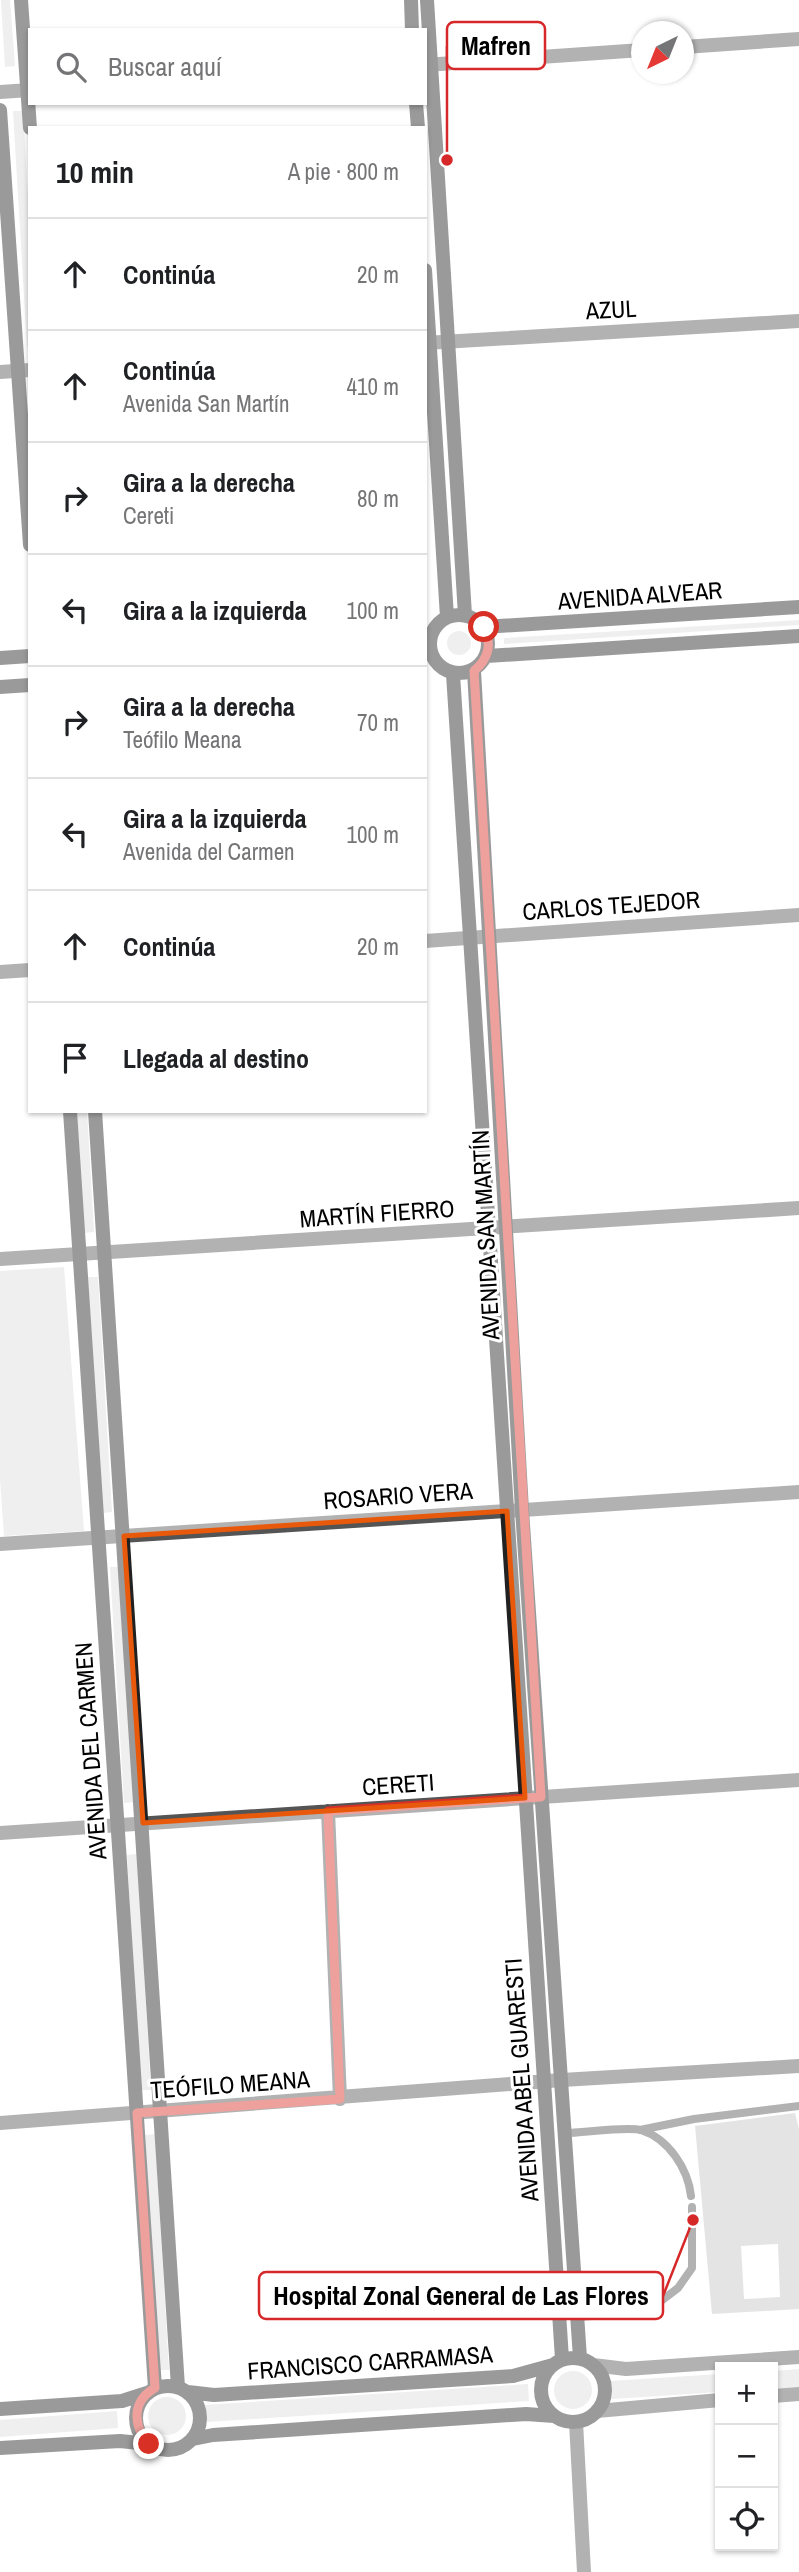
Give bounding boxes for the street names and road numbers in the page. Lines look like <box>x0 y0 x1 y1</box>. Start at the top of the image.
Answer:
street label: AZUL <box>584 292 637 326</box>
street label: AVENIDA ALVEAR <box>556 573 723 617</box>
street label: CARLOS TEJEDOR <box>521 883 701 927</box>
street label: AVENIDA SAN MARTÍN <box>464 1129 507 1342</box>
street label: MARTÍN FIERRO <box>299 1192 455 1234</box>
street label: ROSARIO VERA <box>322 1474 475 1516</box>
street label: AVENIDA DEL CARMEN <box>66 1641 114 1862</box>
street label: CERETI <box>361 1766 435 1802</box>
street label: AVENIDA ABEL GUARESTI <box>497 1957 546 2204</box>
street label: TEÓFILO MEANA <box>149 2062 312 2106</box>
street label: FRANCISCO CARRAMASA <box>246 2337 495 2387</box>

